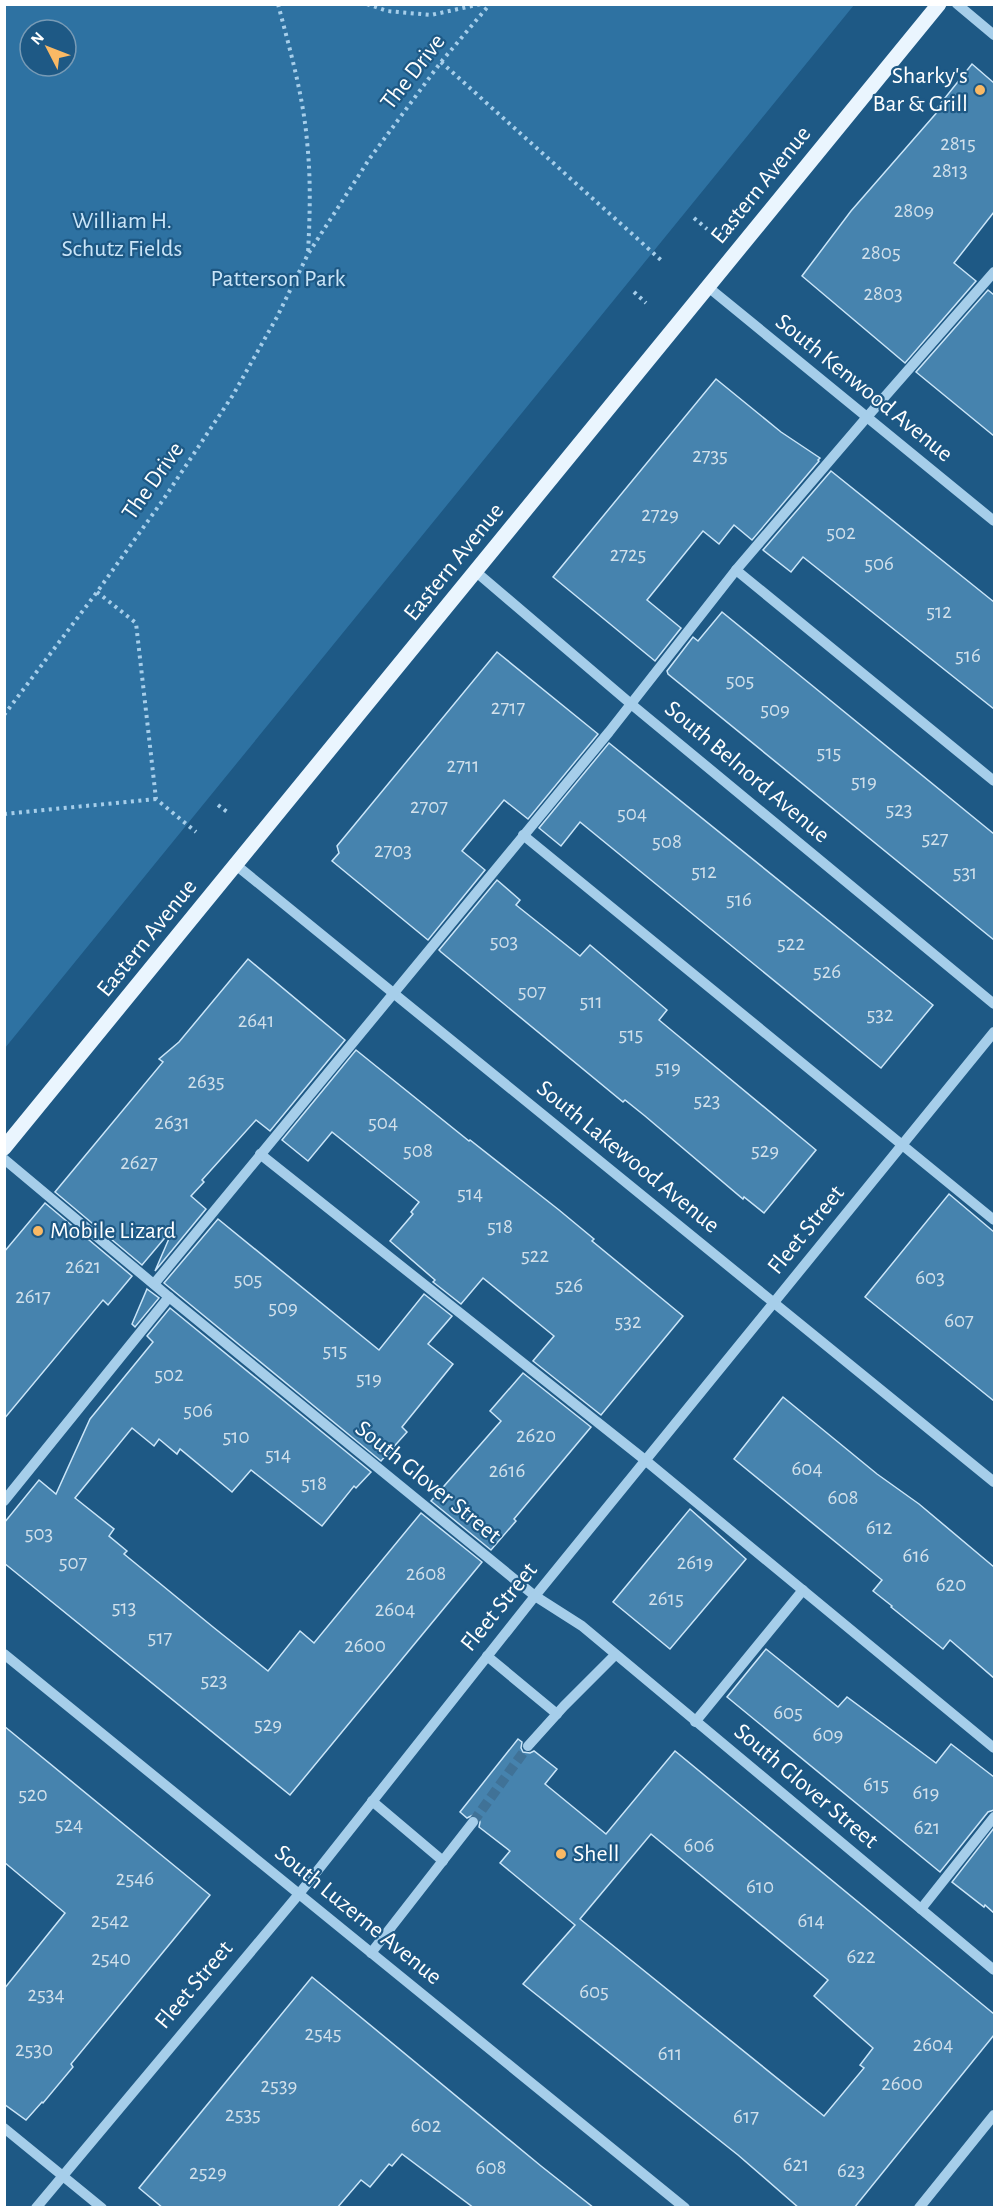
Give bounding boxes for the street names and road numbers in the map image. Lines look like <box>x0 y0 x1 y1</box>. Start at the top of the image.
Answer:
street label: The Drive <box>376 30 450 114</box>
street label: Eastern Avenue <box>707 122 815 248</box>
street label: South Kenwood Avenue <box>771 309 957 467</box>
street label: The Drive <box>118 438 188 524</box>
street label: Eastern Avenue <box>400 499 508 625</box>
street label: South Belnord Avenue <box>660 696 834 848</box>
street label: Eastern Avenue <box>93 875 201 1001</box>
street label: South Lakewood Avenue <box>532 1076 724 1238</box>
street label: Fleet Street <box>763 1181 849 1279</box>
street label: South Glover Street <box>351 1416 506 1548</box>
street label: Fleet Street <box>456 1558 542 1656</box>
street label: South Glover Street <box>729 1719 883 1853</box>
street label: South Luzerne Avenue <box>270 1841 446 1989</box>
street label: Fleet Street <box>151 1936 238 2034</box>

